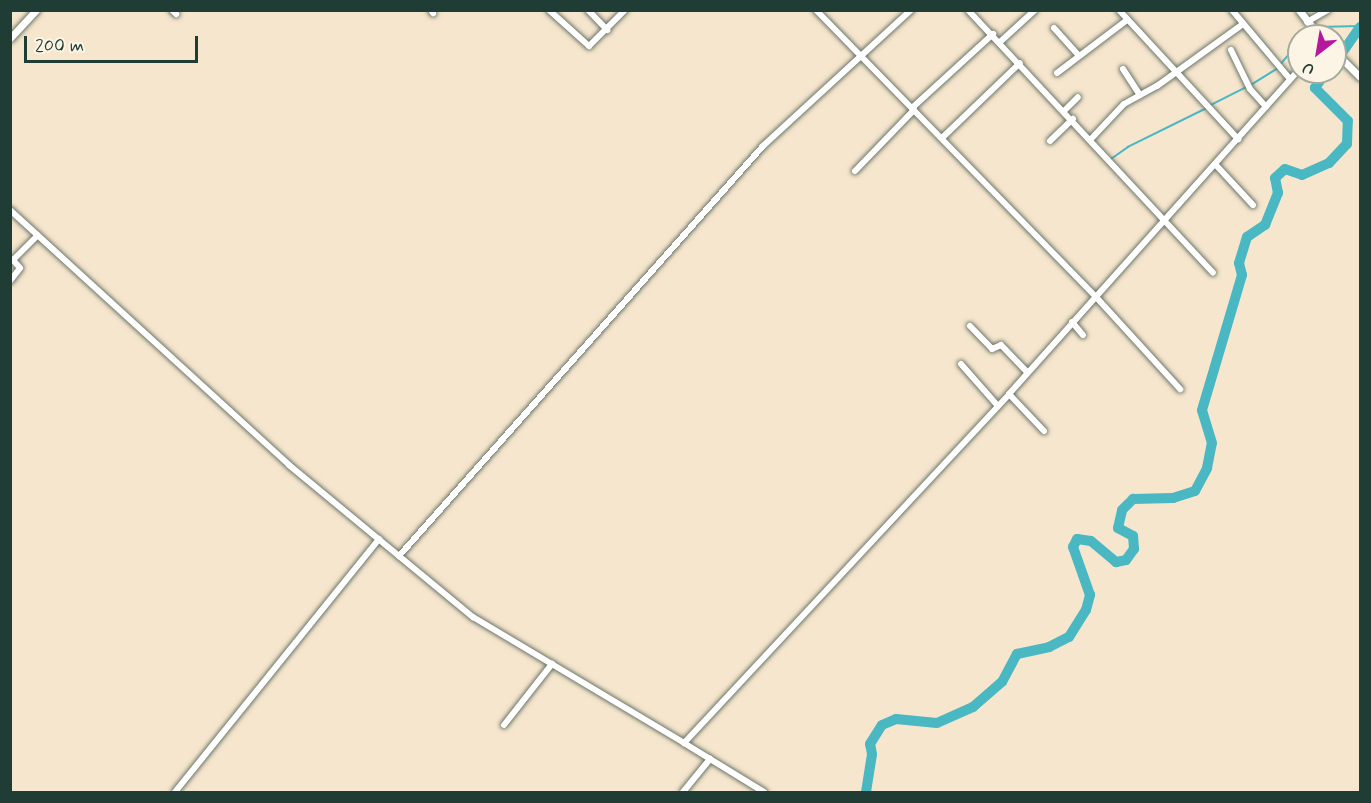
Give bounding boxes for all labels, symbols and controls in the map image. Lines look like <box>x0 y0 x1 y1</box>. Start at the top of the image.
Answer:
scale bar <box>27 24 201 62</box>
north arrow <box>1287 24 1347 84</box>
text: 200 m <box>35 34 84 58</box>
text: U <box>1299 56 1318 80</box>

